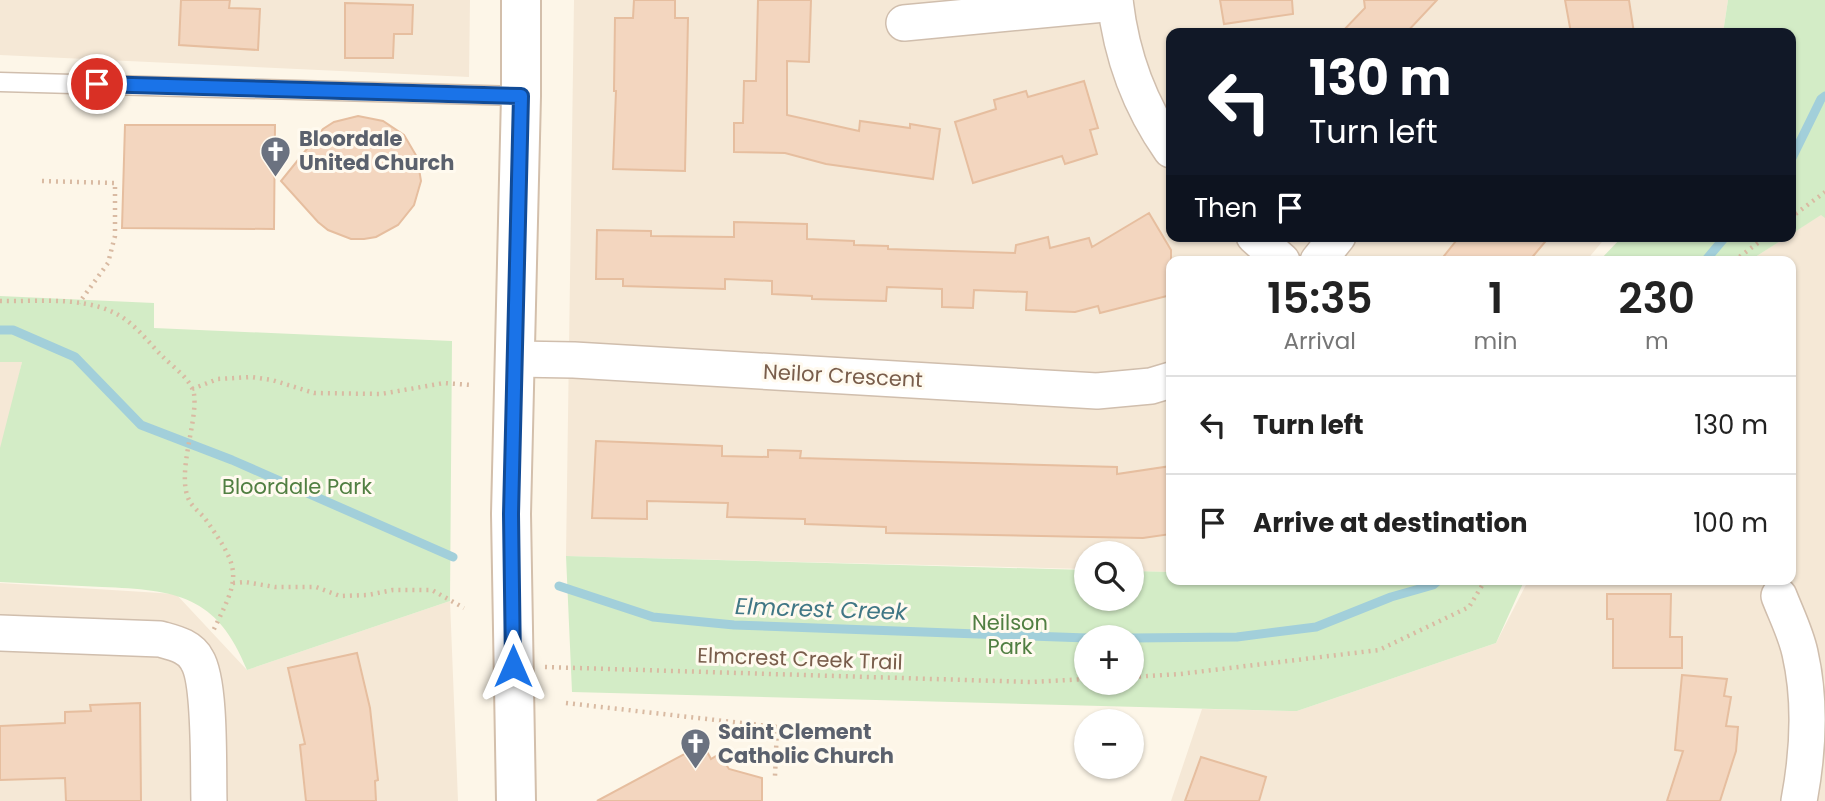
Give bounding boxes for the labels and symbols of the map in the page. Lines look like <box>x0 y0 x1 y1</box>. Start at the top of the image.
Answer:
pin <box>67 54 127 114</box>
place label: Bloordale United Church <box>299 124 454 177</box>
church icon: Bloordale United Church <box>259 134 293 178</box>
street label: Neilor Crescent <box>762 357 924 394</box>
park label: Bloordale Park <box>222 472 372 501</box>
water label: Elmcrest Creek <box>735 590 909 628</box>
park label: Neilson Park <box>972 608 1048 661</box>
position arrow <box>476 629 550 703</box>
street label: Elmcrest Creek Trail <box>697 640 903 677</box>
place label: Saint Clement Catholic Church <box>718 717 894 770</box>
church icon: Saint Clement Catholic Church <box>678 727 712 771</box>

